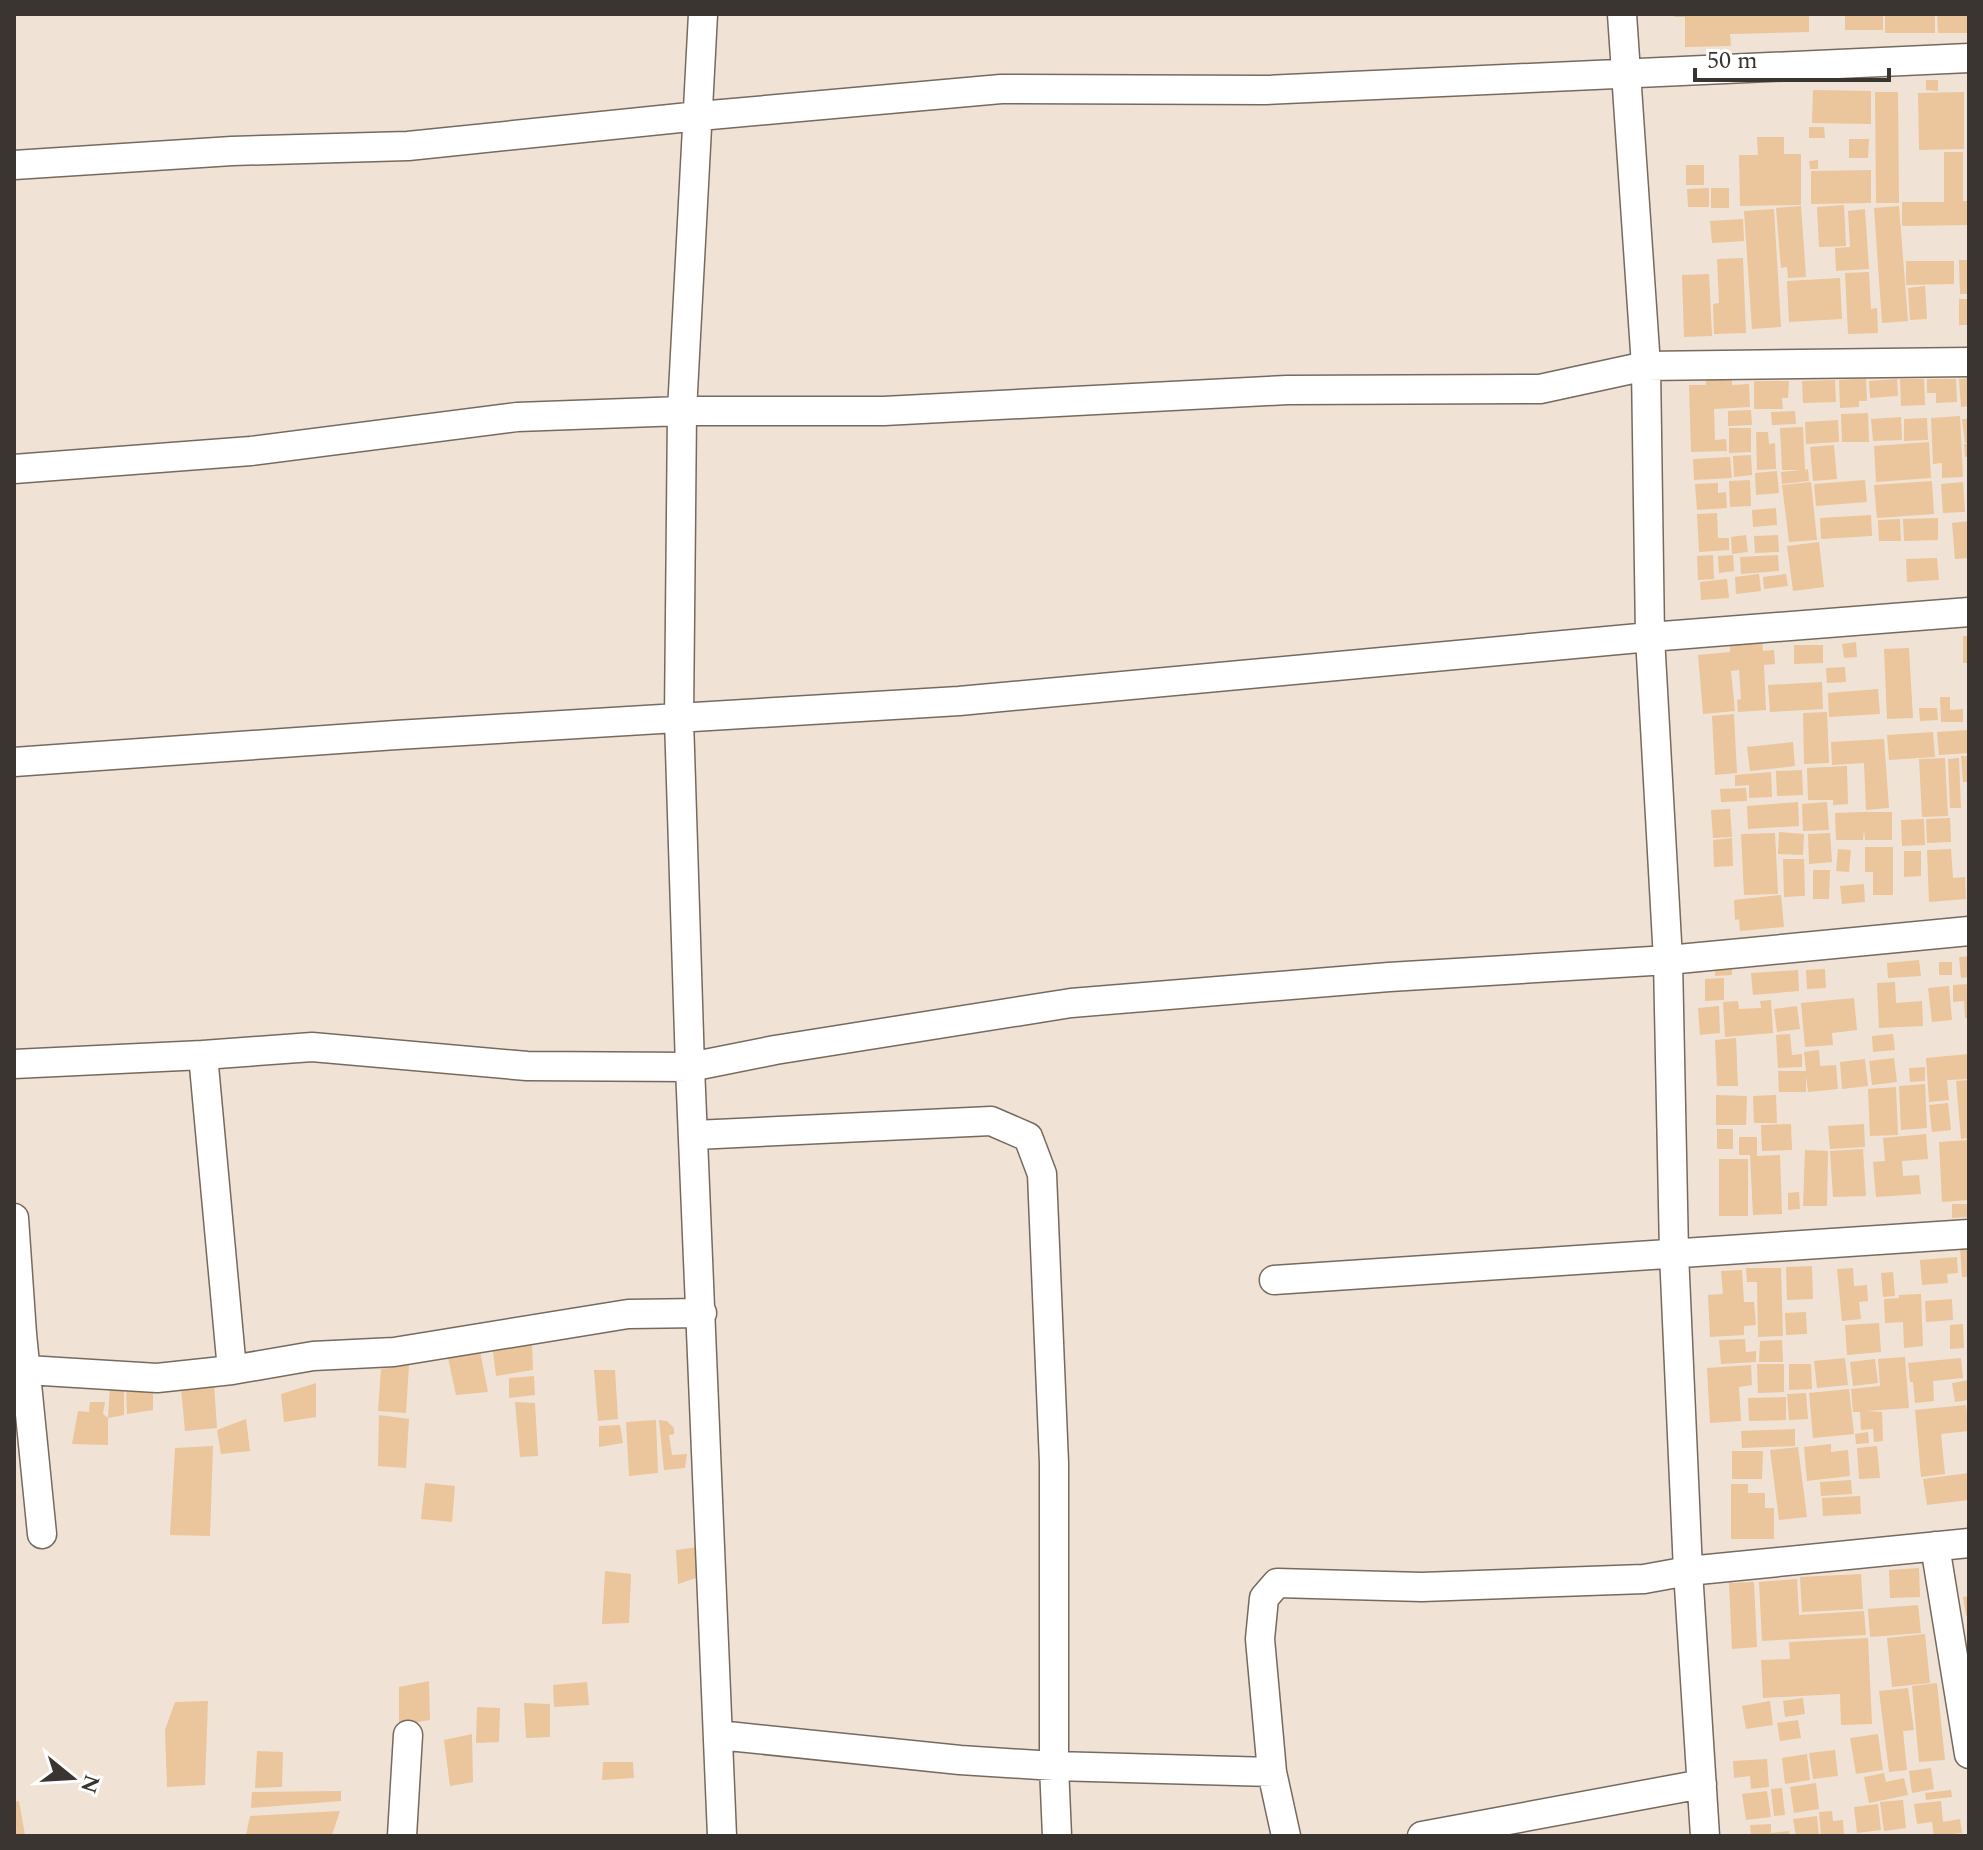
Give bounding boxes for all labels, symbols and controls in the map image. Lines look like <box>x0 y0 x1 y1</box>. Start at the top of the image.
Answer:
scale bar <box>1695 32 1889 82</box>
text: 50 m <box>1707 43 1758 79</box>
north arrow <box>32 1738 112 1818</box>
text: N <box>71 1770 108 1797</box>

